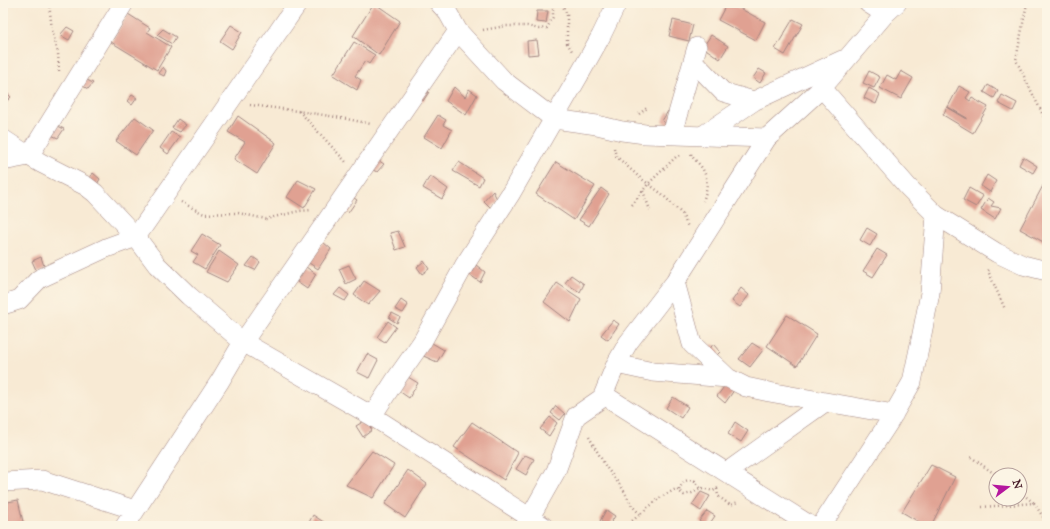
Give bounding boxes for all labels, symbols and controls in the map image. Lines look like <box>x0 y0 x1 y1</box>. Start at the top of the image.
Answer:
north arrow <box>988 467 1028 507</box>
text: N <box>1010 478 1025 491</box>

